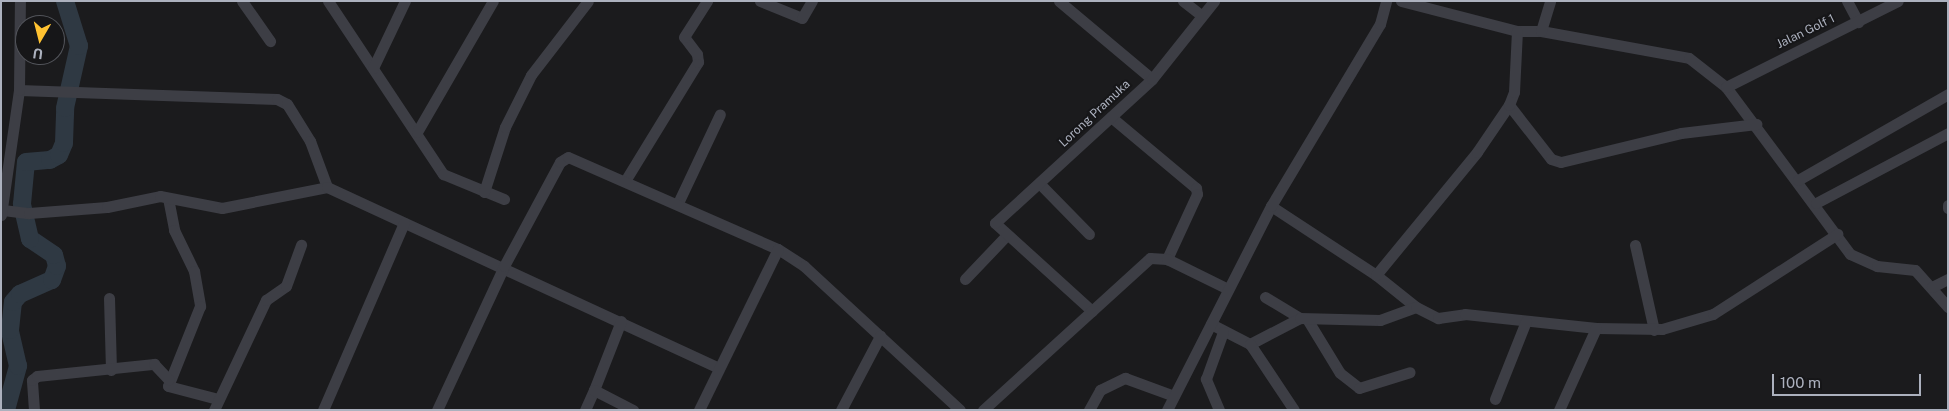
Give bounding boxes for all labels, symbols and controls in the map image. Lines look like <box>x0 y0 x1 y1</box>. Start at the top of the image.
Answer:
street label: Jalan Golf 1 <box>1775 12 1837 52</box>
north arrow <box>15 15 65 65</box>
text: U <box>32 45 44 62</box>
street label: Lorong Pramuka <box>1057 78 1133 150</box>
scale bar <box>1774 364 1923 396</box>
text: 100 m <box>1780 374 1821 391</box>

